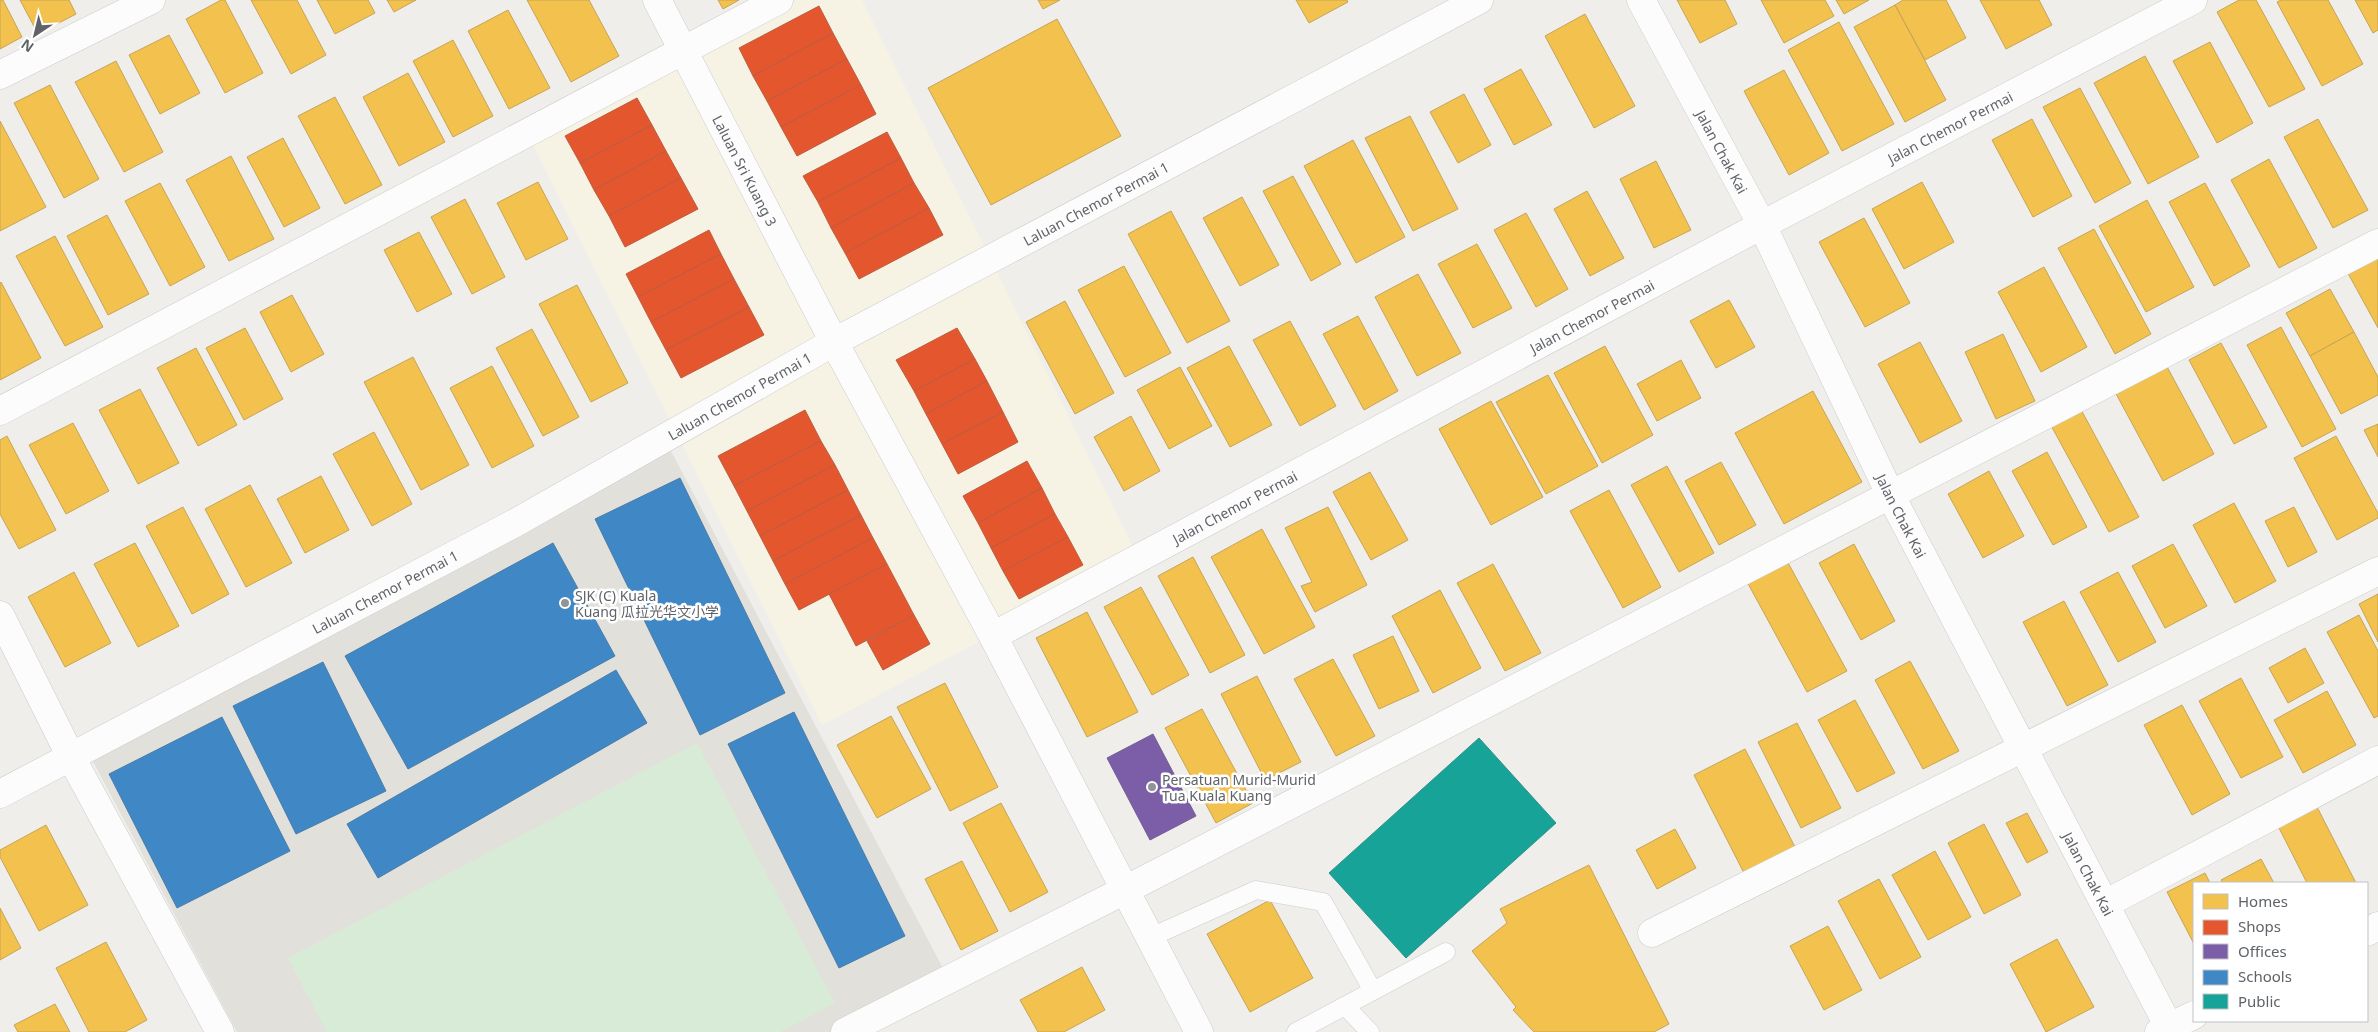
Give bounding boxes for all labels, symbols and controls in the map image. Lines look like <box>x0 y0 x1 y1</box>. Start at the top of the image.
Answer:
north arrow <box>10 10 60 60</box>
text: N <box>17 35 37 57</box>
street label: Jalan Chemor Permai <box>1882 86 2016 168</box>
street label: Jalan Chak Kai <box>1691 105 1753 197</box>
street label: Laluan Sri Kuang 3 <box>709 112 782 229</box>
street label: Laluan Chemor Permai 1 <box>1020 157 1172 250</box>
street label: Jalan Chemor Permai <box>1524 275 1657 358</box>
street label: Laluan Chemor Permai 1 <box>664 347 815 444</box>
street label: Jalan Chemor Permai <box>1167 466 1300 549</box>
street label: Jalan Chak Kai <box>1871 469 1931 561</box>
street label: Laluan Chemor Permai 1 <box>309 545 461 638</box>
place label: SJK (C) Kuala Kuang 瓜拉光华文小学 <box>575 586 719 621</box>
marker: SJK (C) Kuala Kuang 瓜拉光华文小学 <box>559 597 571 609</box>
place label: Persatuan Murid-Murid Tua Kuala Kuang <box>1162 770 1316 805</box>
marker: Persatuan Murid-Murid Tua Kuala Kuang <box>1146 781 1158 793</box>
street label: Jalan Chak Kai <box>2058 827 2119 919</box>
legend <box>2193 882 2368 1022</box>
text: Homes <box>2238 891 2288 911</box>
text: Shops <box>2238 916 2281 936</box>
text: Offices <box>2238 941 2287 961</box>
text: Schools <box>2238 966 2292 986</box>
text: Public <box>2238 991 2281 1011</box>

